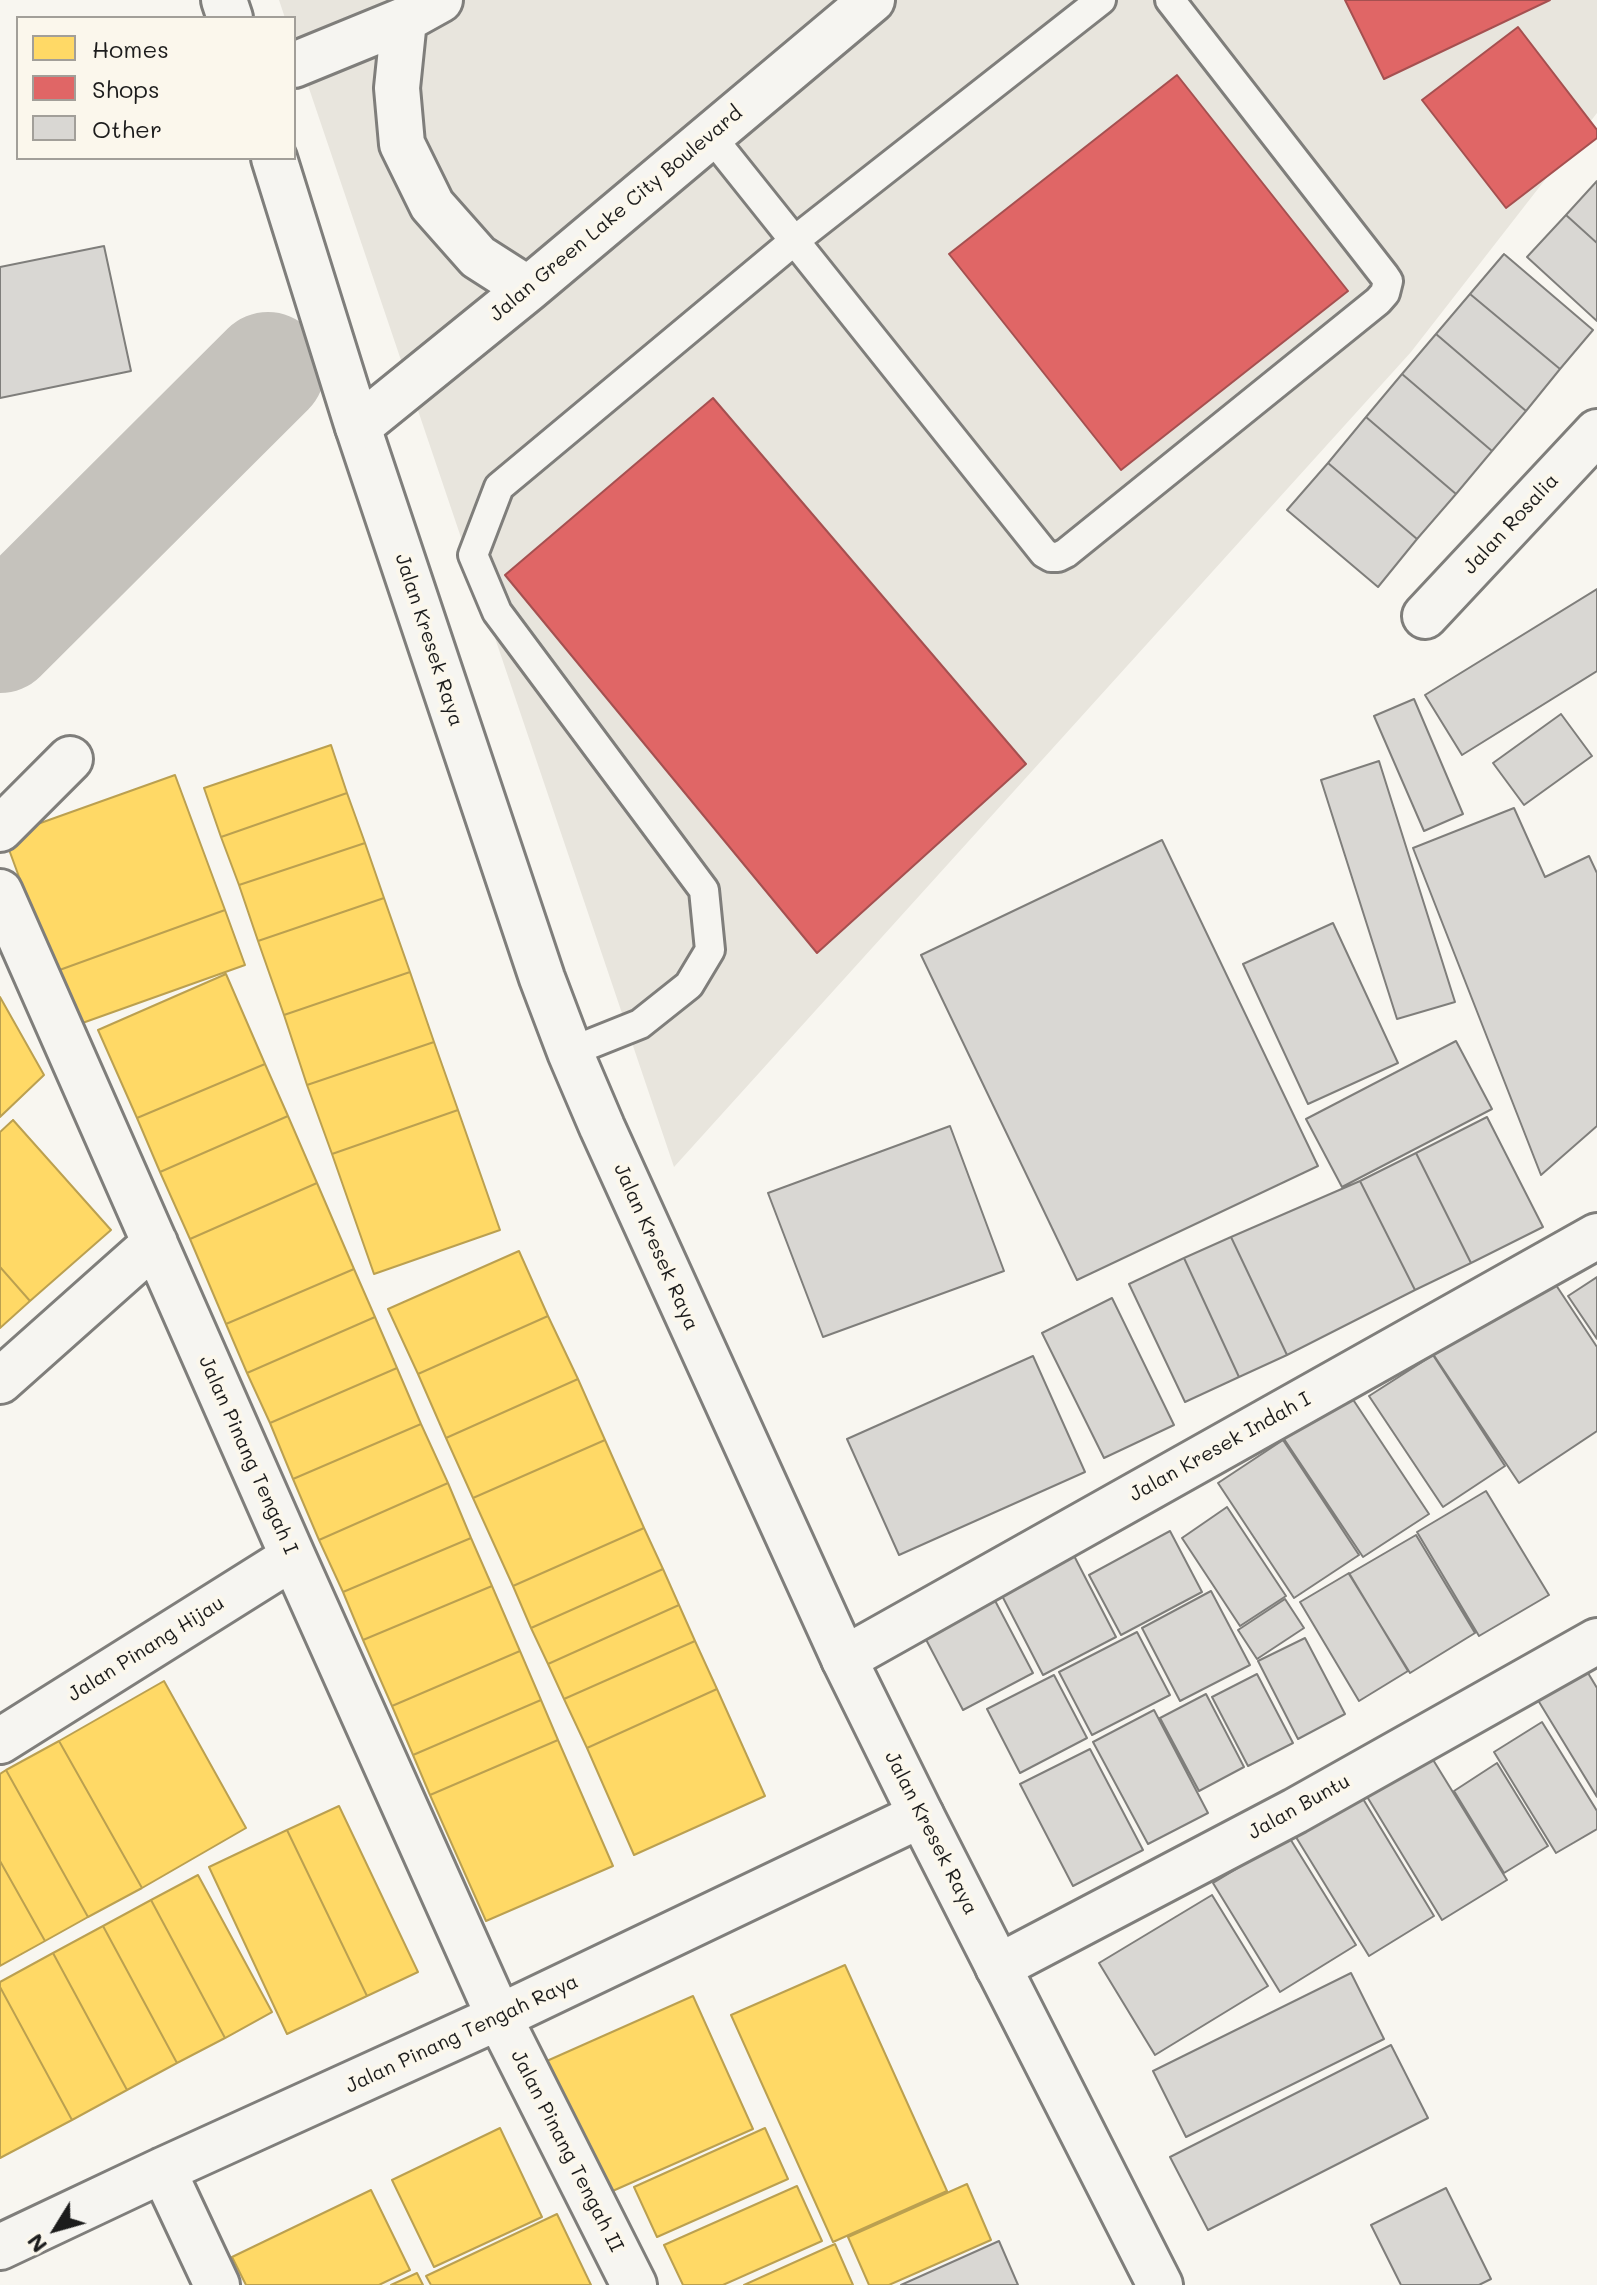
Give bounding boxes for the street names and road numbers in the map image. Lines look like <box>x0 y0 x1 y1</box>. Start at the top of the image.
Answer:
street label: Jalan Green Lake City Boulevard <box>485 101 747 327</box>
street label: Jalan Rosalia <box>1458 469 1564 579</box>
street label: Jalan Kresek Raya <box>390 551 468 729</box>
street label: Jalan Kresek Raya <box>608 1160 704 1334</box>
street label: Jalan Pinang Tengah I <box>193 1352 303 1558</box>
street label: Jalan Kresek Indah I <box>1125 1387 1315 1507</box>
street label: Jalan Pinang Hijau <box>63 1591 229 1707</box>
street label: Jalan Kresek Raya <box>879 1747 983 1919</box>
street label: Jalan Buntu <box>1244 1769 1354 1845</box>
street label: Jalan Pinang Tengah Raya <box>342 1969 582 2099</box>
street label: Jalan Pinang Tengah II <box>506 2046 628 2256</box>

